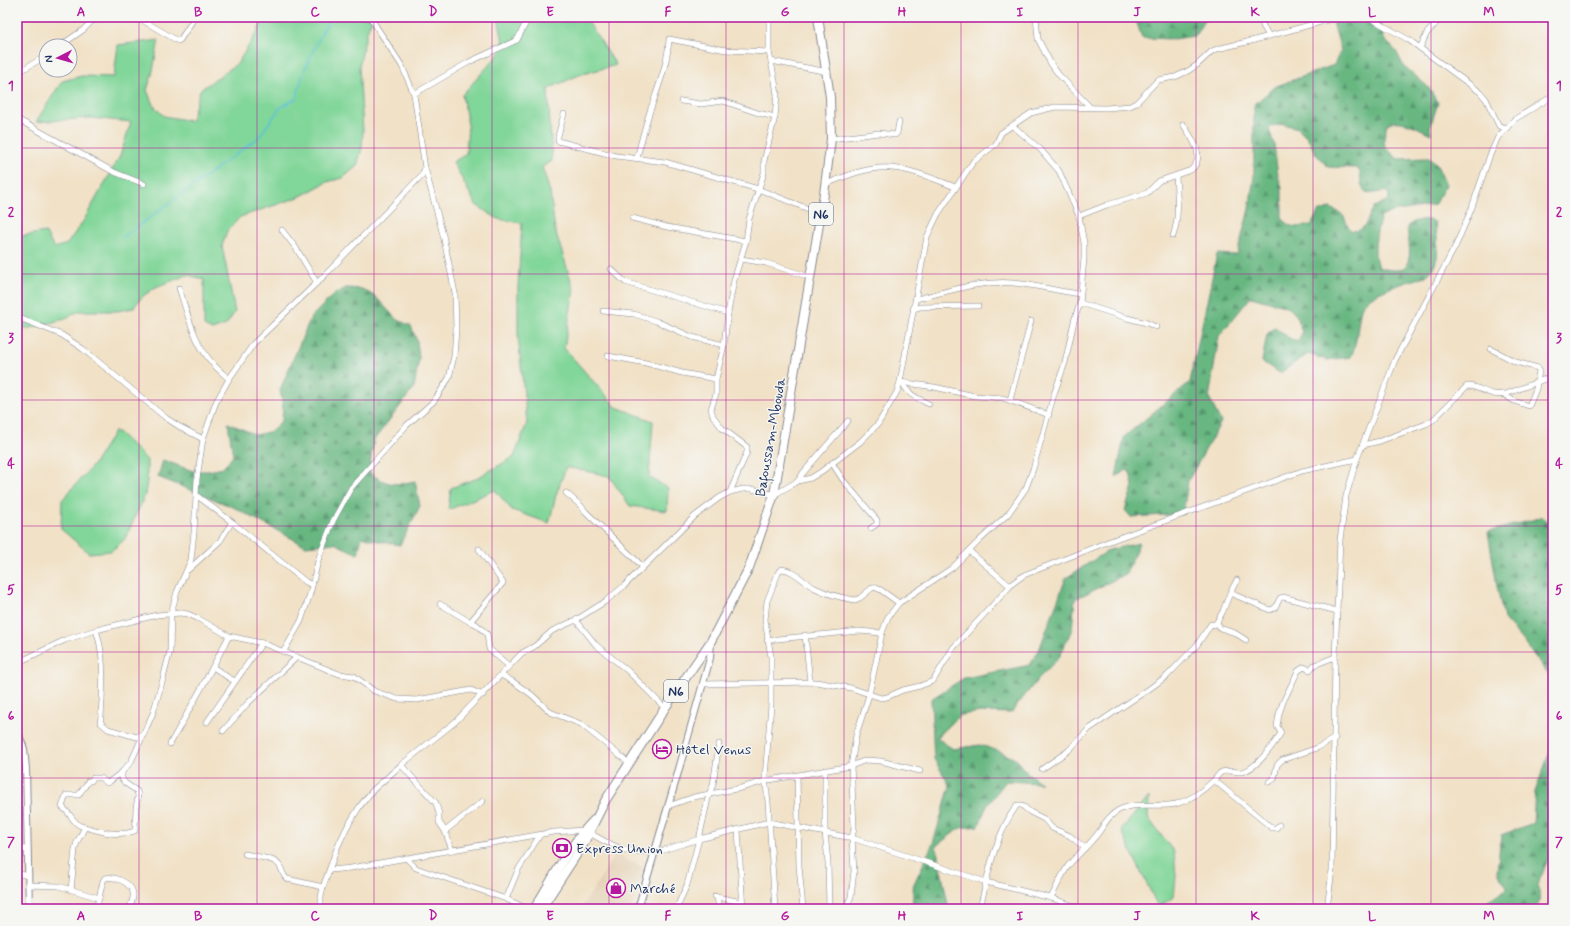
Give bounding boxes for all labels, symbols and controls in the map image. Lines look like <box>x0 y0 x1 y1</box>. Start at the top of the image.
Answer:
text: A <box>77 4 85 21</box>
text: B <box>194 4 203 21</box>
text: C <box>310 4 320 21</box>
text: D <box>429 4 438 21</box>
text: E <box>546 4 554 21</box>
text: F <box>665 4 672 21</box>
text: G <box>781 4 790 21</box>
text: H <box>898 4 907 21</box>
text: I <box>1017 4 1024 21</box>
text: J <box>1133 4 1141 21</box>
text: K <box>1250 4 1260 21</box>
text: L <box>1368 4 1377 21</box>
text: M <box>1483 4 1495 21</box>
north arrow <box>38 38 78 78</box>
text: N <box>42 55 56 63</box>
text: 1 <box>8 78 14 95</box>
text: 1 <box>1556 78 1562 95</box>
road number: N6 <box>809 203 833 225</box>
text: 2 <box>8 204 15 221</box>
text: 2 <box>1556 204 1563 221</box>
text: 3 <box>8 330 14 347</box>
text: 3 <box>1556 330 1562 347</box>
street label: Bafoussam-Mbouda <box>752 376 792 499</box>
text: 4 <box>7 456 15 473</box>
text: 4 <box>1555 456 1563 473</box>
text: 5 <box>7 582 15 599</box>
text: 5 <box>1555 582 1563 599</box>
road number: N6 <box>664 680 688 702</box>
text: 6 <box>8 708 15 725</box>
text: 6 <box>1556 708 1563 725</box>
hotel icon: Hôtel Venus <box>651 738 673 760</box>
place label: Hôtel Venus <box>676 741 751 759</box>
text: 7 <box>7 834 15 851</box>
text: 7 <box>1555 834 1563 851</box>
bank icon: Express Union <box>551 837 573 859</box>
place label: Express Union <box>576 840 663 858</box>
shop icon: Marché <box>605 877 627 899</box>
place label: Marché <box>630 880 675 898</box>
text: A <box>77 908 85 925</box>
text: B <box>194 908 203 925</box>
text: C <box>310 908 320 925</box>
text: D <box>429 908 438 925</box>
text: E <box>546 908 554 925</box>
text: F <box>665 908 672 925</box>
text: G <box>781 908 790 925</box>
text: H <box>898 908 907 925</box>
text: I <box>1017 908 1024 925</box>
text: J <box>1133 908 1141 925</box>
text: K <box>1250 908 1260 925</box>
text: L <box>1368 908 1377 925</box>
text: M <box>1483 908 1495 925</box>

